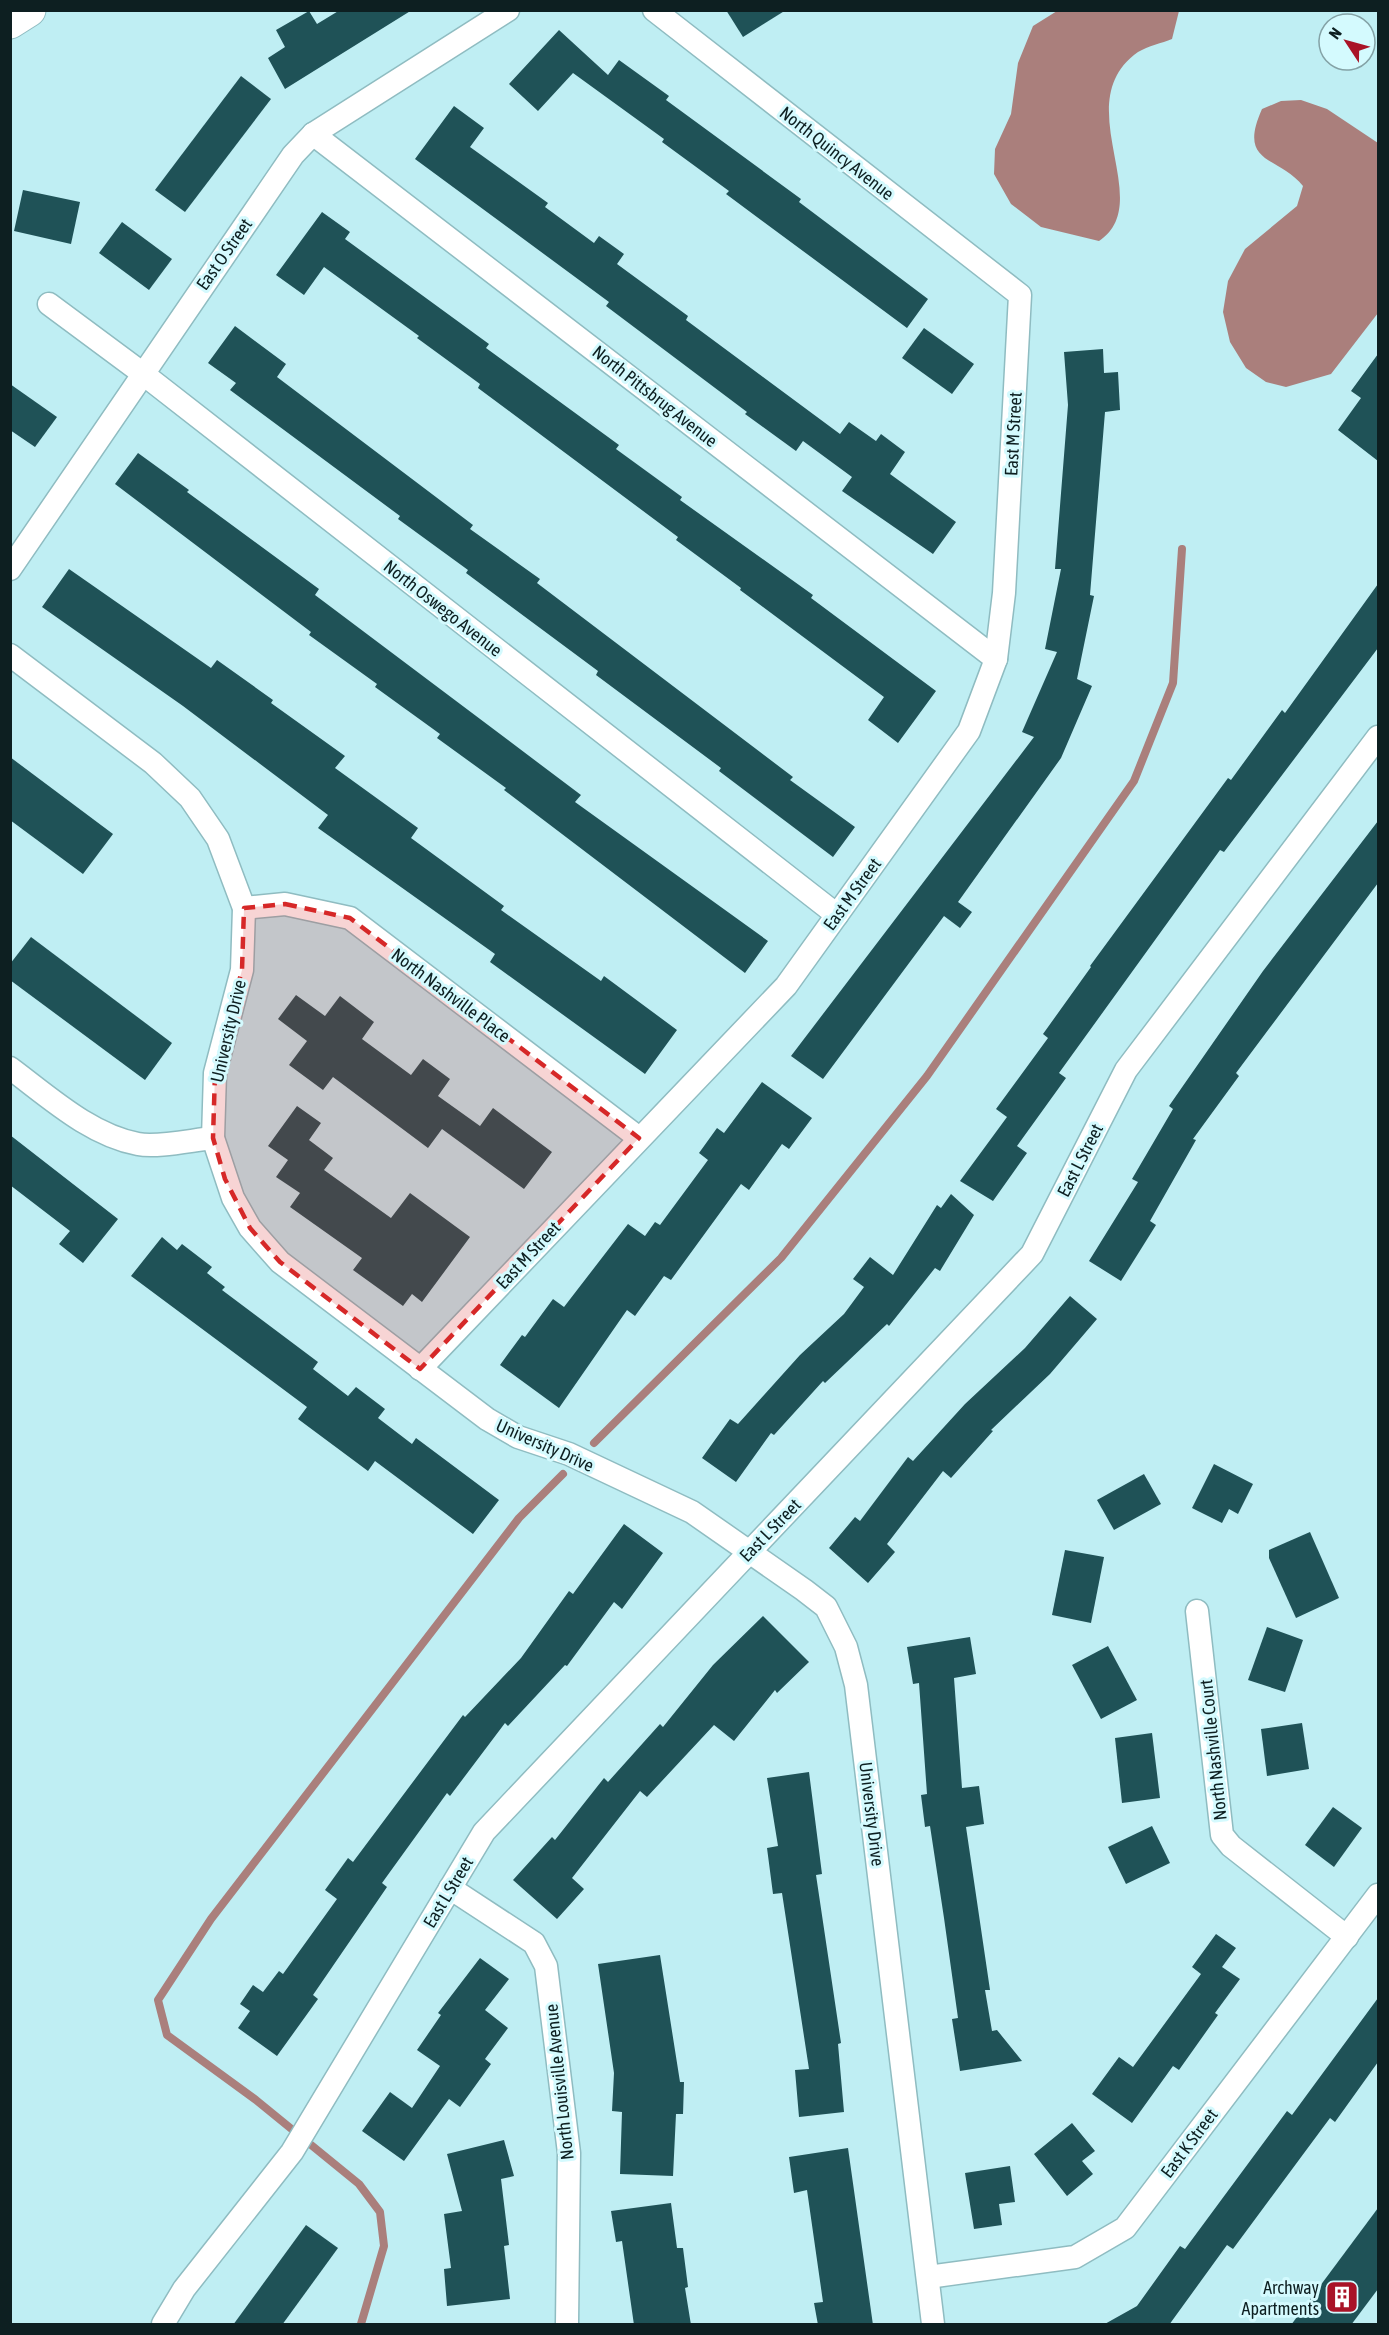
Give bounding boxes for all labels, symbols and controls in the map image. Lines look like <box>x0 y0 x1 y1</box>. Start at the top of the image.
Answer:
north arrow <box>1317 12 1377 72</box>
text: N <box>1325 24 1345 42</box>
street label: North Quincy Avenue <box>776 102 898 204</box>
street label: East O Street <box>192 214 256 294</box>
street label: North Pittsbrug Avenue <box>588 341 722 451</box>
street label: East M Street <box>1000 391 1026 477</box>
street label: North Oswego Avenue <box>380 555 506 661</box>
street label: East M Street <box>819 854 885 934</box>
street label: North Nashville Place <box>388 944 514 1046</box>
street label: University Drive <box>206 978 250 1084</box>
street label: East L Street <box>1053 1120 1107 1200</box>
street label: East M Street <box>492 1217 564 1293</box>
street label: University Drive <box>493 1414 597 1476</box>
street label: East L Street <box>735 1494 805 1566</box>
street label: North Nashville Court <box>1195 1678 1231 1822</box>
street label: University Drive <box>855 1761 889 1867</box>
street label: East L Street <box>419 1853 477 1931</box>
street label: North Louisville Avenue <box>540 2003 578 2161</box>
street label: East K Street <box>1156 2104 1222 2182</box>
place label: Archway Apartments <box>1242 2277 1319 2319</box>
building icon: Archway Apartments <box>1324 2279 1360 2315</box>

